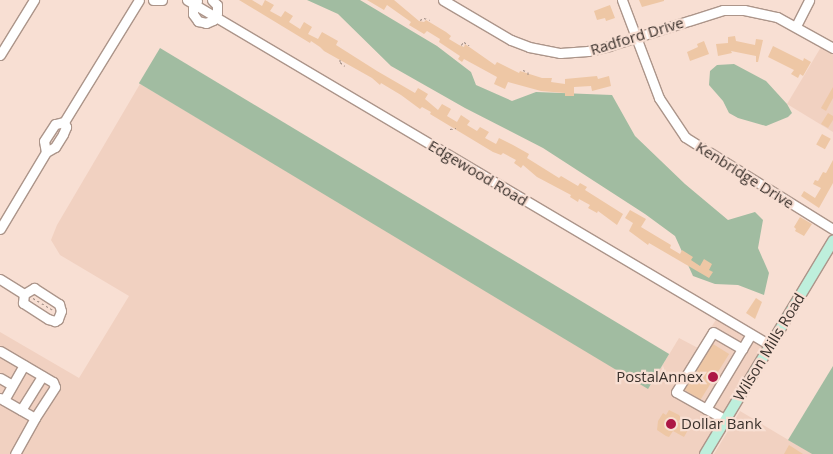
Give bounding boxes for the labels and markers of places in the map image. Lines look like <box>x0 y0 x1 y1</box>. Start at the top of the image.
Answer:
place label: PostalAnnex <box>616 368 703 386</box>
marker: PostalAnnex <box>707 371 719 383</box>
place label: Dollar Bank <box>681 415 762 433</box>
marker: Dollar Bank <box>665 418 677 430</box>

